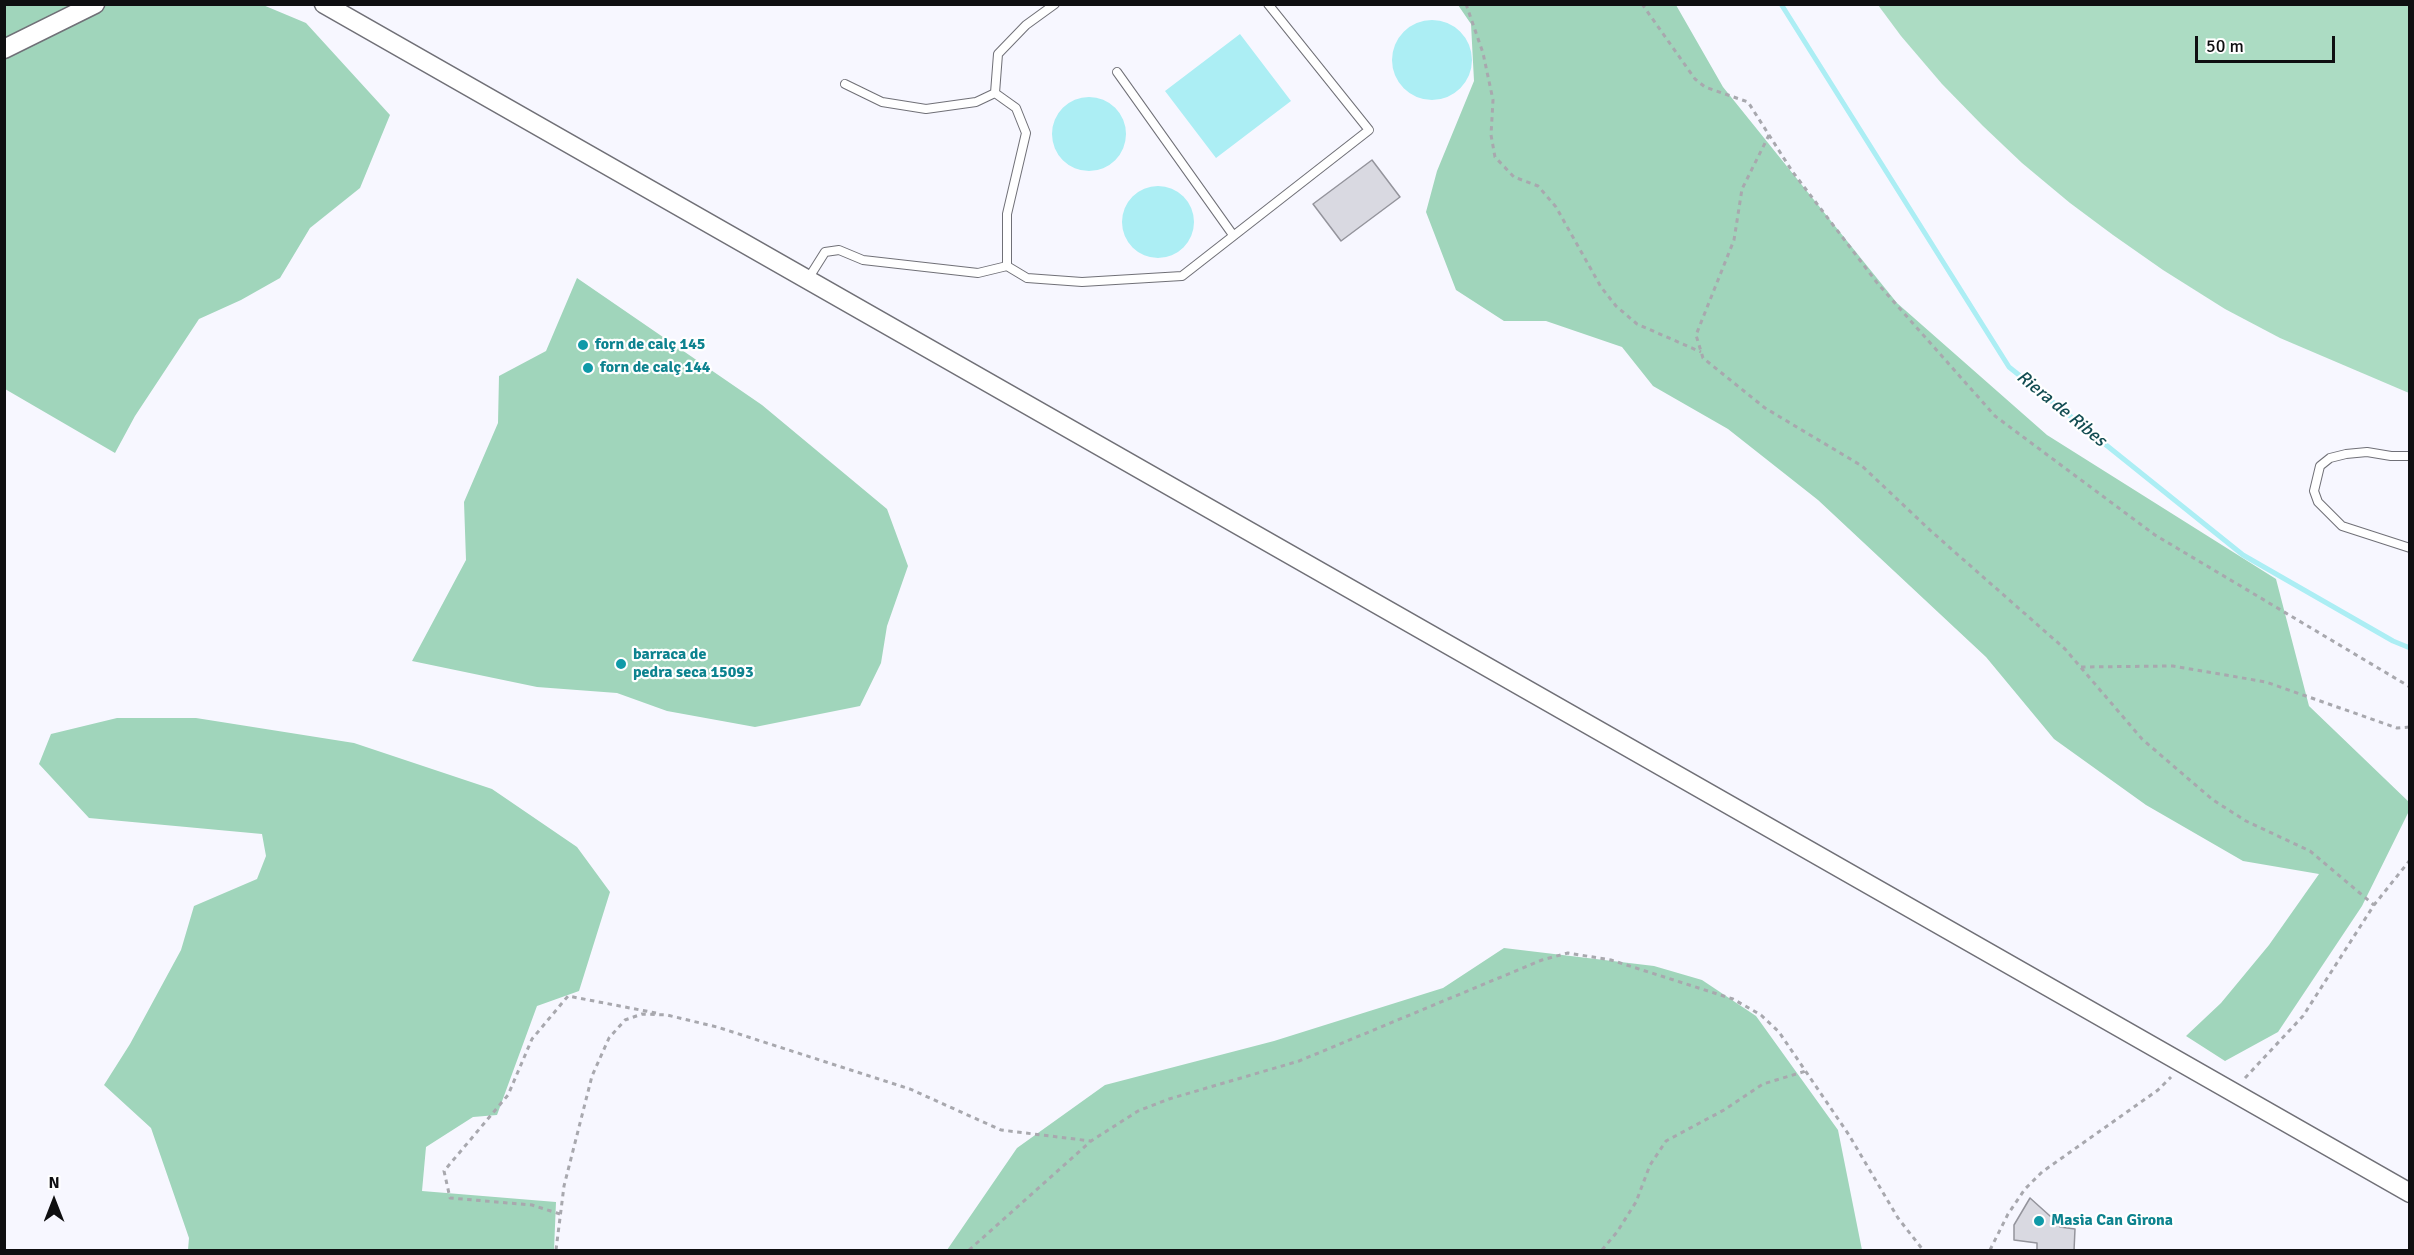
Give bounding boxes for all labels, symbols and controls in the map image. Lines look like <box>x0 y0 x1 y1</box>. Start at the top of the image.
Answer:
scale bar <box>2198 24 2338 62</box>
text: 50 m <box>2206 35 2244 57</box>
place label: forn de calç 145 <box>595 335 705 355</box>
marker: forn de calç 145 <box>576 338 590 352</box>
place label: forn de calç 144 <box>600 358 710 378</box>
marker: forn de calç 144 <box>581 361 595 375</box>
water label: Riera de Ribes <box>2012 366 2110 452</box>
place label: barraca de pedra seca 15093 <box>633 645 754 683</box>
marker: barraca de pedra seca 15093 <box>614 657 628 671</box>
north arrow <box>24 1171 84 1231</box>
text: N <box>48 1173 60 1193</box>
place label: Masia Can Girona <box>2051 1211 2173 1231</box>
marker: Masia Can Girona <box>2032 1214 2046 1228</box>

